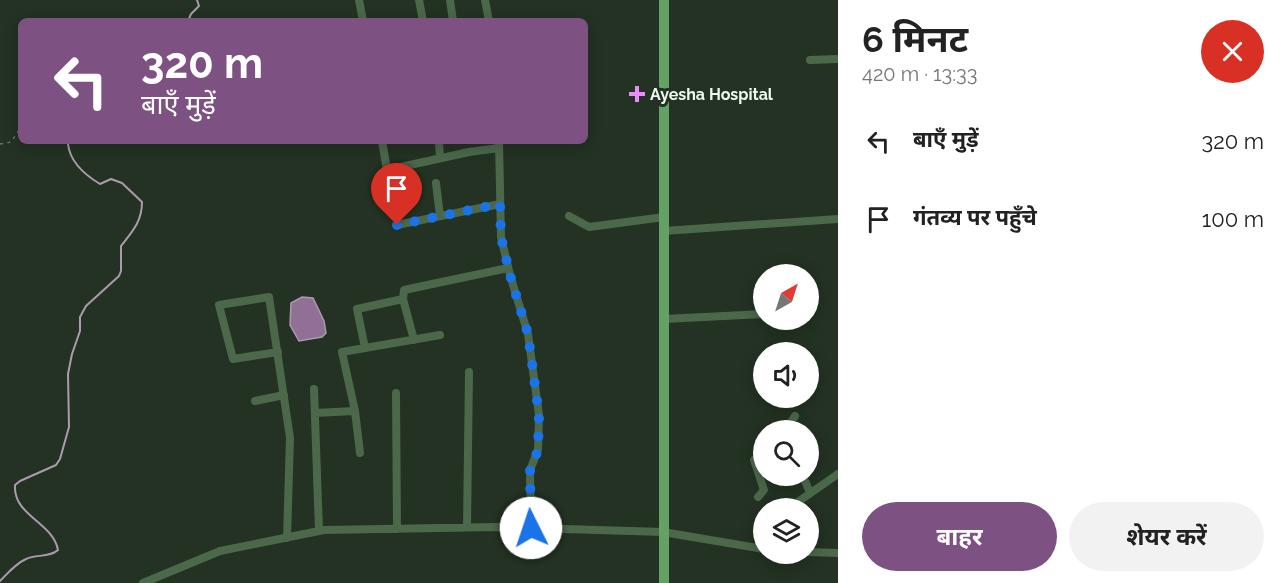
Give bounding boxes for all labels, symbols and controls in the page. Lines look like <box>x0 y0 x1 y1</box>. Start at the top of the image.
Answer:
text: 6 मिनट <box>862 18 968 60</box>
button: close <box>1201 20 1264 83</box>
text: 320 m <box>141 39 263 88</box>
icon: left <box>42 42 120 120</box>
text: 420 m · 13:33 <box>862 62 977 86</box>
marker: Ayesha Hospital <box>628 85 646 103</box>
place label: Ayesha Hospital <box>650 85 774 104</box>
text: बाएँ मुड़ें <box>141 89 216 120</box>
icon: left <box>862 125 895 158</box>
text: बाएँ मुड़ें <box>913 126 979 152</box>
text: 320 m <box>1201 128 1264 154</box>
pin <box>371 163 422 225</box>
icon: arrive <box>380 172 413 205</box>
icon: arrive <box>862 203 895 236</box>
text: गंतव्य पर पहुँचे <box>913 204 1037 230</box>
text: 100 m <box>1202 206 1264 232</box>
north arrow <box>753 264 819 330</box>
map controls <box>753 264 819 564</box>
button: sound <box>753 342 819 408</box>
button: search <box>753 420 819 486</box>
position arrow <box>499 496 563 560</box>
button: layers <box>753 498 819 564</box>
button: बाहर <box>862 502 1057 571</box>
button: शेयर करें <box>1069 502 1264 571</box>

